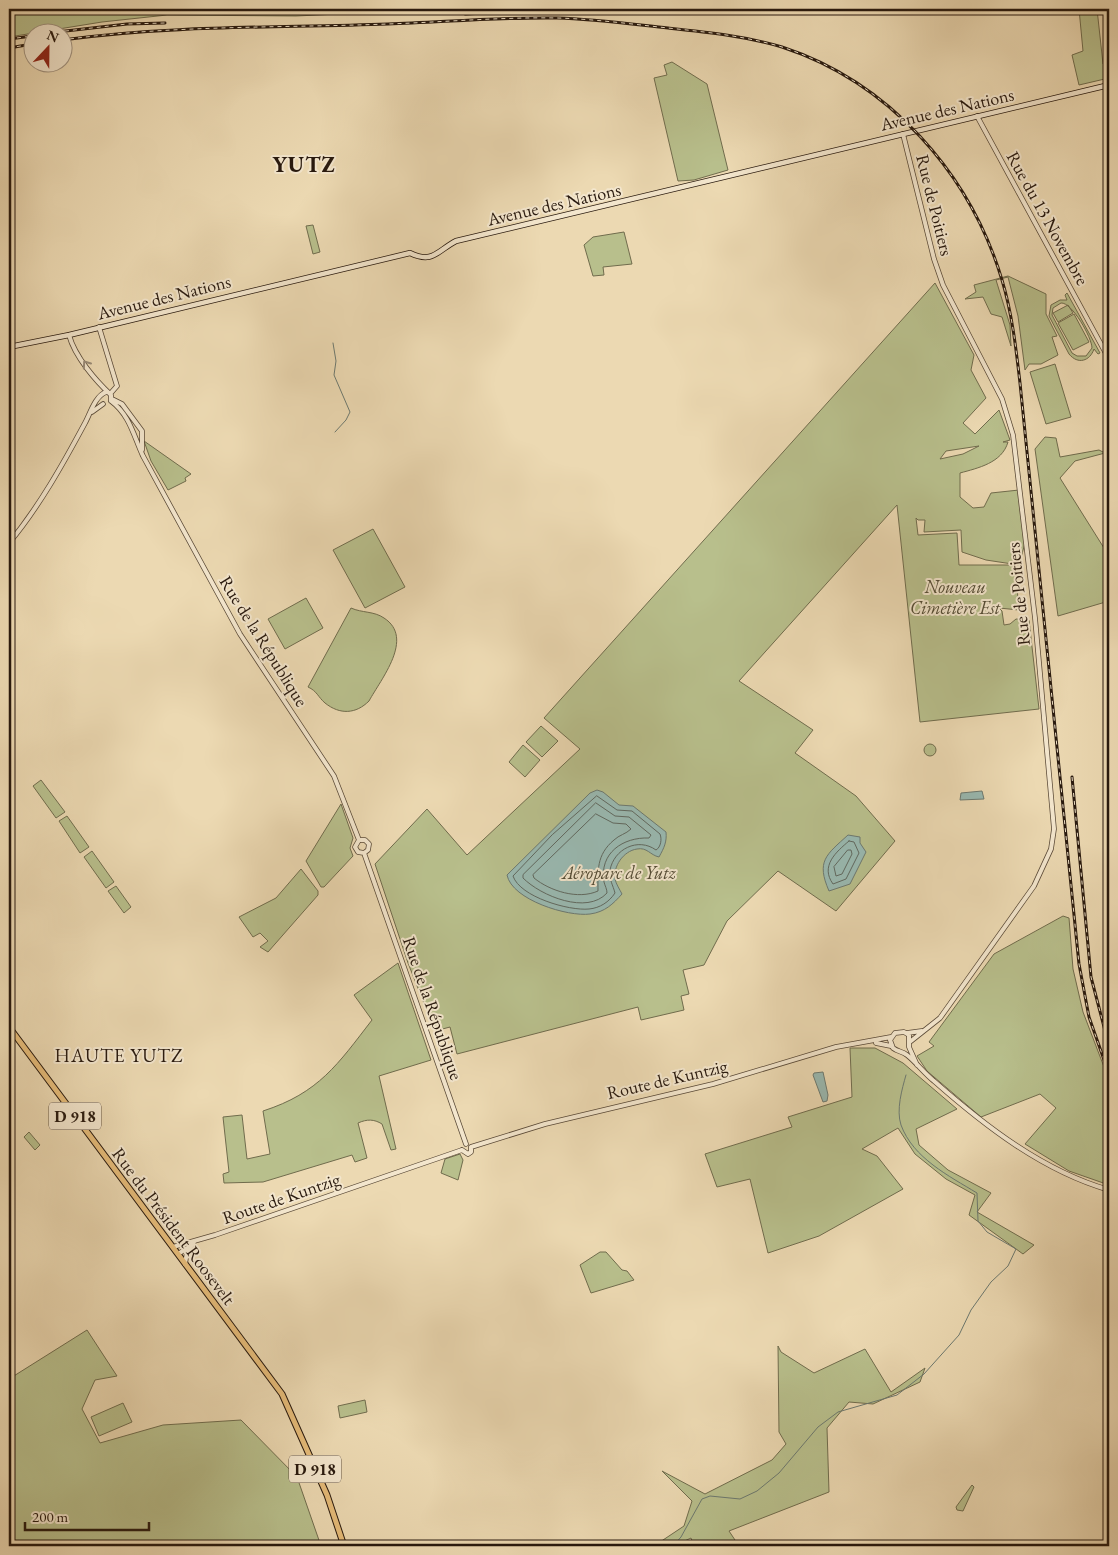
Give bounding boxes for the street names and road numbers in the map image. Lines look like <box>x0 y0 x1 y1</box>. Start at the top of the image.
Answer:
street label: Avenue des Nations <box>877 82 1016 136</box>
street label: Rue du 13 Novembre <box>1002 147 1094 289</box>
street label: Rue de Poitiers <box>911 152 959 258</box>
street label: Avenue des Nations <box>484 177 623 231</box>
street label: Avenue des Nations <box>94 269 233 325</box>
street label: Rue de Poitiers <box>1001 541 1035 647</box>
street label: Rue de la République <box>214 571 314 711</box>
street label: Rue de la République <box>398 933 468 1083</box>
street label: Route de Kuntzig <box>604 1054 730 1104</box>
road number: D 918 <box>49 1102 101 1130</box>
street label: Rue du Président Roosevelt <box>107 1143 241 1310</box>
street label: Route de Kuntzig <box>219 1167 343 1229</box>
road number: D 918 <box>289 1456 341 1482</box>

